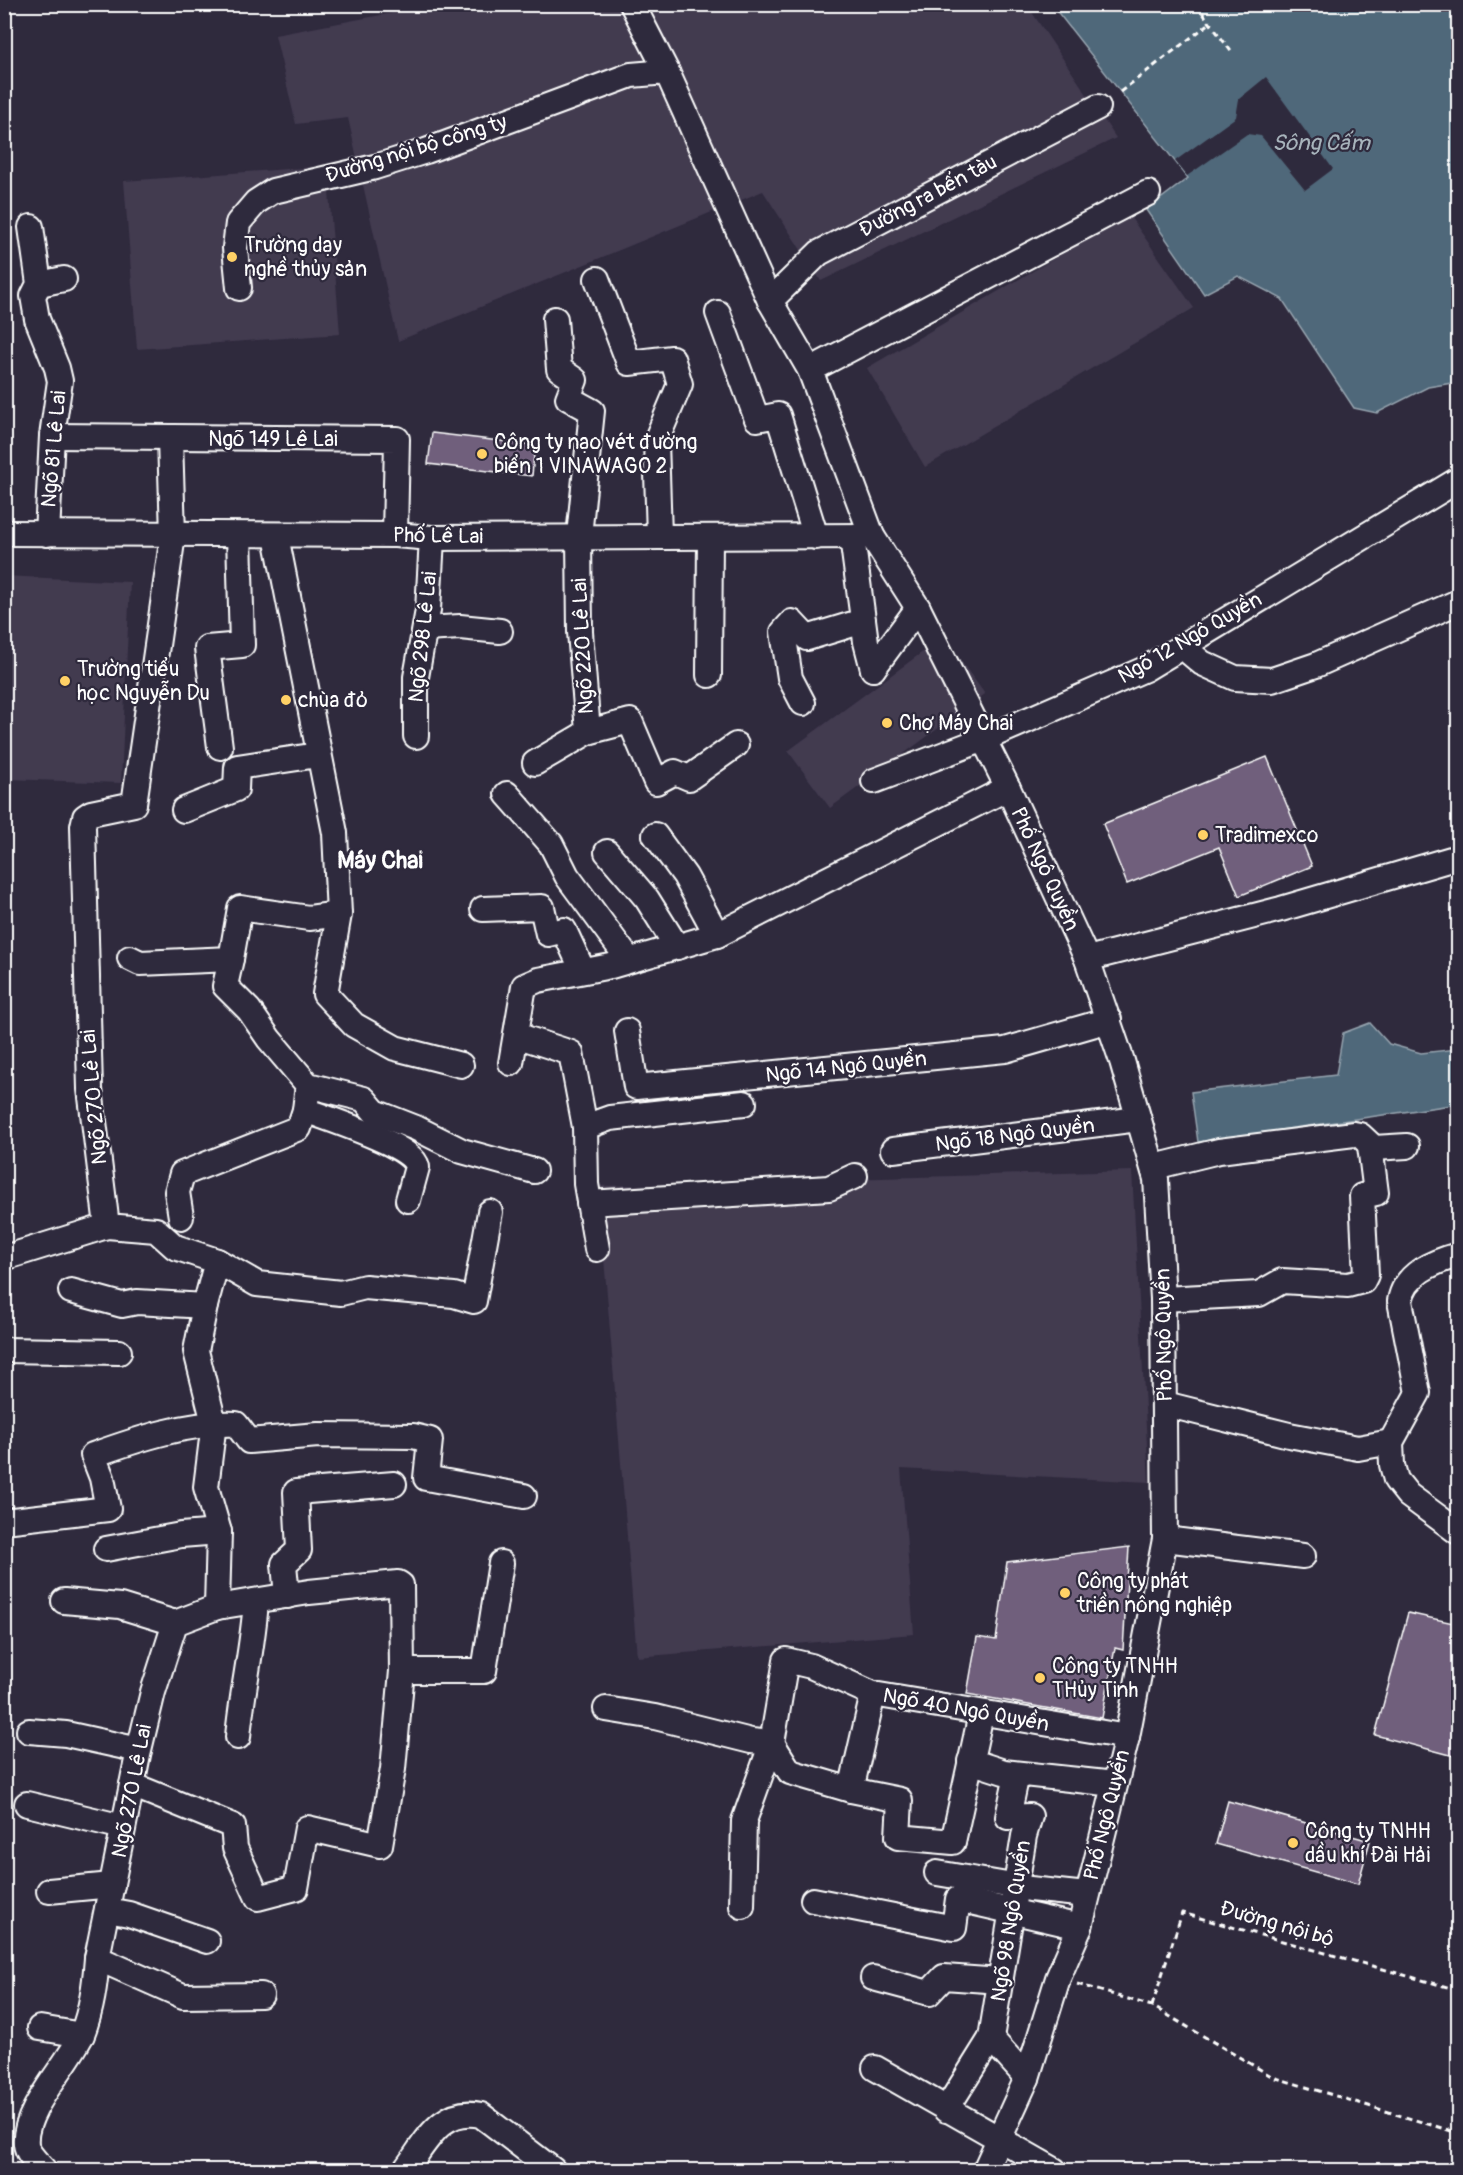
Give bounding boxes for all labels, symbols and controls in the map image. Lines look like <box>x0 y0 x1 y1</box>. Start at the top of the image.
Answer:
street label: Đường nội bộ công ty <box>322 109 510 189</box>
water label: Sông Cấm <box>1272 129 1371 157</box>
street label: Đường ra bến tàu <box>854 148 1002 244</box>
place label: Trường dạy nghề thủy sản <box>244 232 367 283</box>
marker: Trường dạy nghề thủy sản <box>225 250 239 264</box>
street label: Ngõ 81 Lê Lai <box>35 389 73 509</box>
street label: Ngõ 149 Lê Lai <box>208 426 338 453</box>
place label: Công ty nạo vét đường biển 1 VINAWAGO 2 <box>494 429 697 480</box>
marker: Công ty nạo vét đường biển 1 VINAWAGO 2 <box>475 447 489 461</box>
street label: Phố Lê Lai <box>393 522 484 550</box>
street label: Ngõ 298 Lê Lai <box>403 570 443 704</box>
street label: Ngõ 220 Lê Lai <box>566 577 600 715</box>
street label: Ngõ 12 Ngô Quyền <box>1113 586 1267 690</box>
place label: Trường tiểu học Nguyễn Du <box>77 656 210 707</box>
marker: Trường tiểu học Nguyễn Du <box>58 674 72 688</box>
place label: chùa đỏ <box>298 687 368 714</box>
marker: chùa đỏ <box>279 693 293 707</box>
place label: Chợ Máy Chai <box>899 710 1013 737</box>
marker: Chợ Máy Chai <box>880 716 894 730</box>
street label: Phố Ngô Quyền <box>1005 803 1085 935</box>
place label: Tradimexco <box>1215 822 1318 849</box>
marker: Tradimexco <box>1196 828 1210 842</box>
district label: Máy Chai <box>337 846 423 875</box>
street label: Ngõ 270 Lê Lai <box>75 1028 113 1166</box>
street label: Ngõ 14 Ngô Quyền <box>764 1045 928 1089</box>
street label: Ngõ 18 Ngô Quyền <box>934 1112 1096 1158</box>
street label: Phố Ngô Quyền <box>1149 1268 1179 1402</box>
place label: Công ty phát triền nông nghiệp <box>1076 1568 1232 1619</box>
marker: Công ty phát triền nông nghiệp <box>1058 1586 1072 1600</box>
place label: Công ty TNHH THủy Tinh <box>1052 1653 1178 1704</box>
marker: Công ty TNHH THủy Tinh <box>1033 1671 1047 1685</box>
street label: Ngõ 40 Ngô Quyền <box>881 1682 1051 1738</box>
street label: Ngõ 270 Lê Lai <box>106 1722 158 1860</box>
street label: Phố Ngô Quyền <box>1078 1747 1136 1883</box>
place label: Công ty TNHH dầu khí Đài Hải <box>1305 1818 1431 1869</box>
marker: Công ty TNHH dầu khí Đài Hải <box>1286 1836 1300 1850</box>
street label: Ngõ 98 Ngô Quyền <box>985 1838 1037 2004</box>
street label: Đường nội bộ <box>1217 1895 1337 1953</box>

